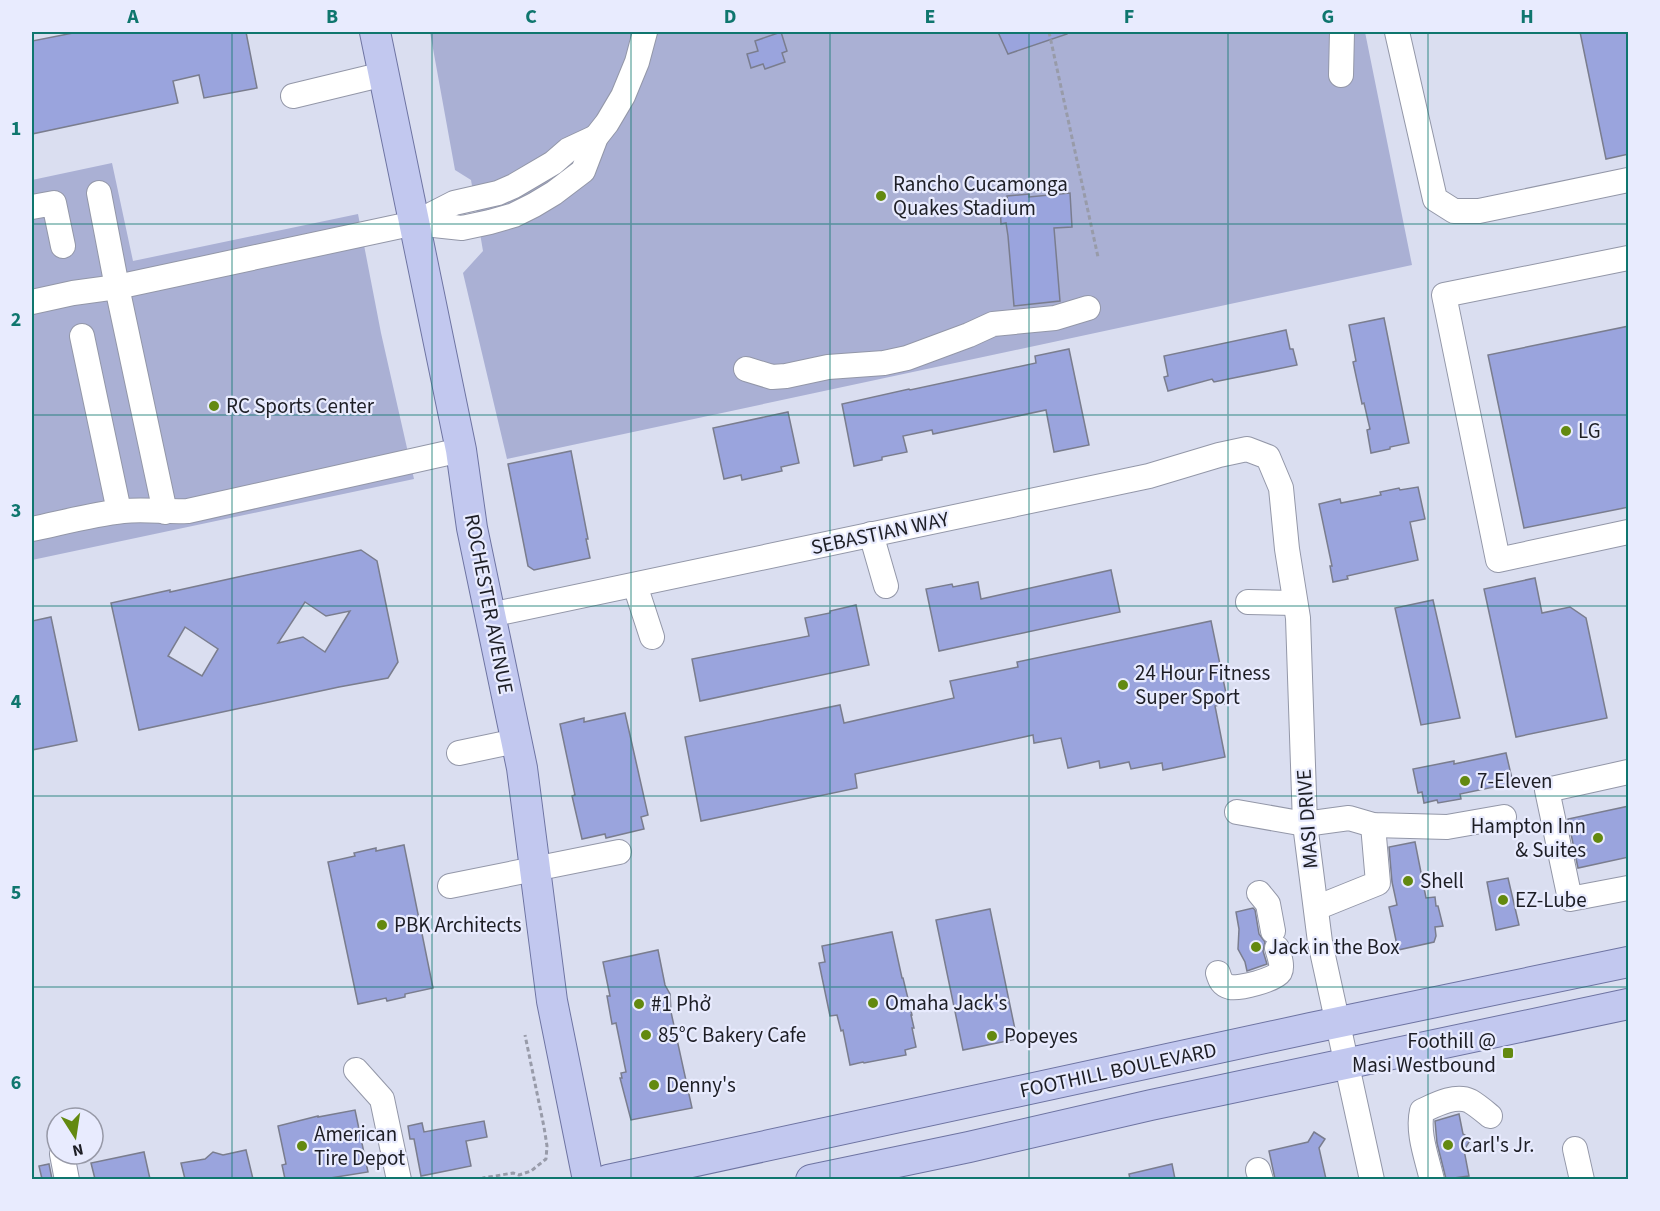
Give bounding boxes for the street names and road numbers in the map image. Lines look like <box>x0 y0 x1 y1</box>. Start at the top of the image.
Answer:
street label: SEBASTIAN WAY <box>808 504 953 562</box>
street label: ROCHESTER AVENUE <box>457 511 521 697</box>
street label: MASI DRIVE <box>1289 768 1325 870</box>
street label: FOOTHILL BOULEVARD <box>1017 1034 1219 1106</box>

